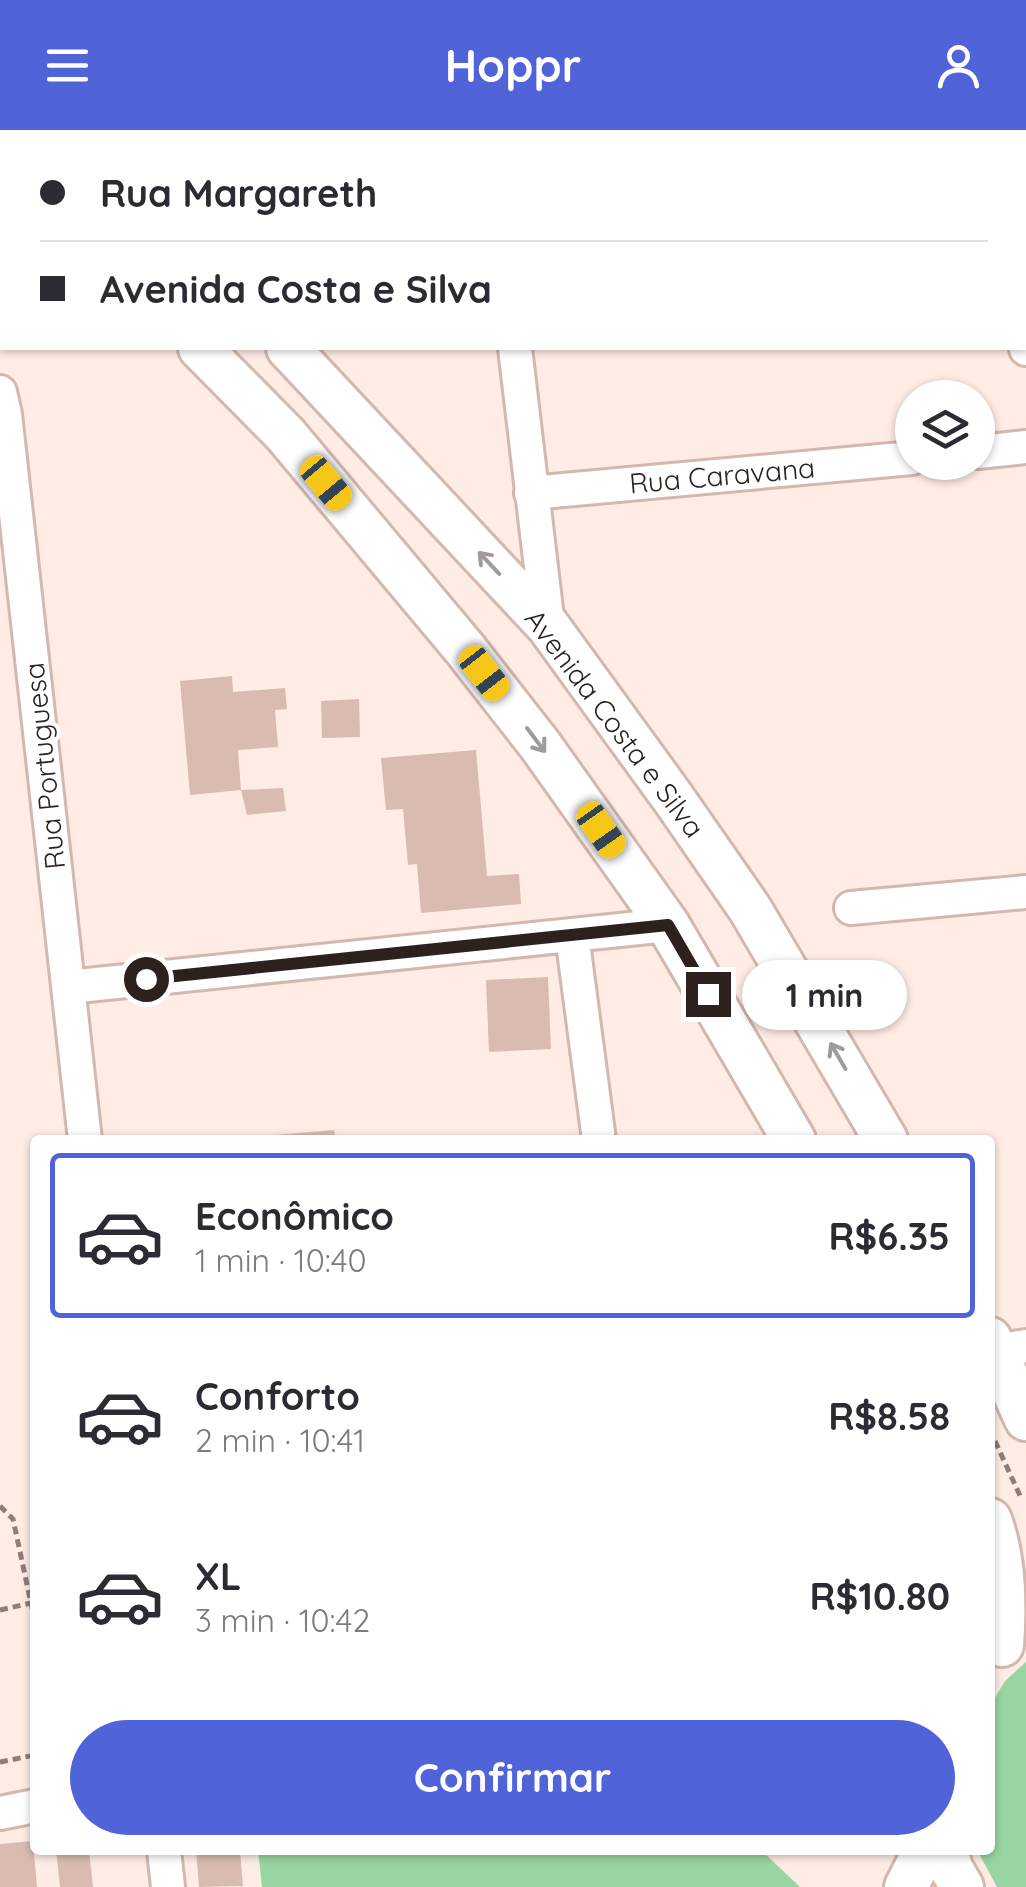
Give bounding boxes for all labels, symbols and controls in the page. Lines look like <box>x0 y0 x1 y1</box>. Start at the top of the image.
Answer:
text: Hoppr <box>445 37 581 93</box>
icon: menu <box>40 38 95 93</box>
icon: person <box>931 38 986 93</box>
text: Rua Margareth <box>100 169 377 217</box>
text: Avenida Costa e Silva <box>100 265 492 313</box>
map controls <box>895 380 995 480</box>
button: layers <box>895 380 995 480</box>
street label: Rua Caravana <box>628 449 816 501</box>
car <box>295 450 357 516</box>
one-way arrow <box>477 551 501 575</box>
street label: Avenida Costa e Silva <box>518 602 712 844</box>
car <box>454 640 514 706</box>
street label: Rua Portuguesa <box>16 661 72 871</box>
one-way arrow <box>525 727 547 753</box>
car <box>572 797 630 863</box>
route start <box>124 957 169 1002</box>
callout: 1 min <box>743 959 908 1029</box>
route end <box>686 972 731 1017</box>
text: 1 min <box>786 975 863 1015</box>
one-way arrow <box>827 1041 847 1071</box>
icon: car <box>75 1191 165 1281</box>
text: Econômico <box>195 1192 394 1240</box>
text: R$6.35 <box>828 1212 950 1260</box>
text: 1 min · 10:40 <box>195 1240 367 1280</box>
icon: car <box>75 1371 165 1461</box>
text: Conforto <box>195 1372 360 1420</box>
text: R$8.58 <box>828 1392 950 1440</box>
text: 2 min · 10:41 <box>195 1420 365 1460</box>
icon: car <box>75 1551 165 1641</box>
text: XL <box>195 1552 241 1600</box>
text: R$10.80 <box>809 1572 950 1620</box>
text: 3 min · 10:42 <box>195 1600 370 1640</box>
button: Confirmar <box>70 1720 955 1835</box>

